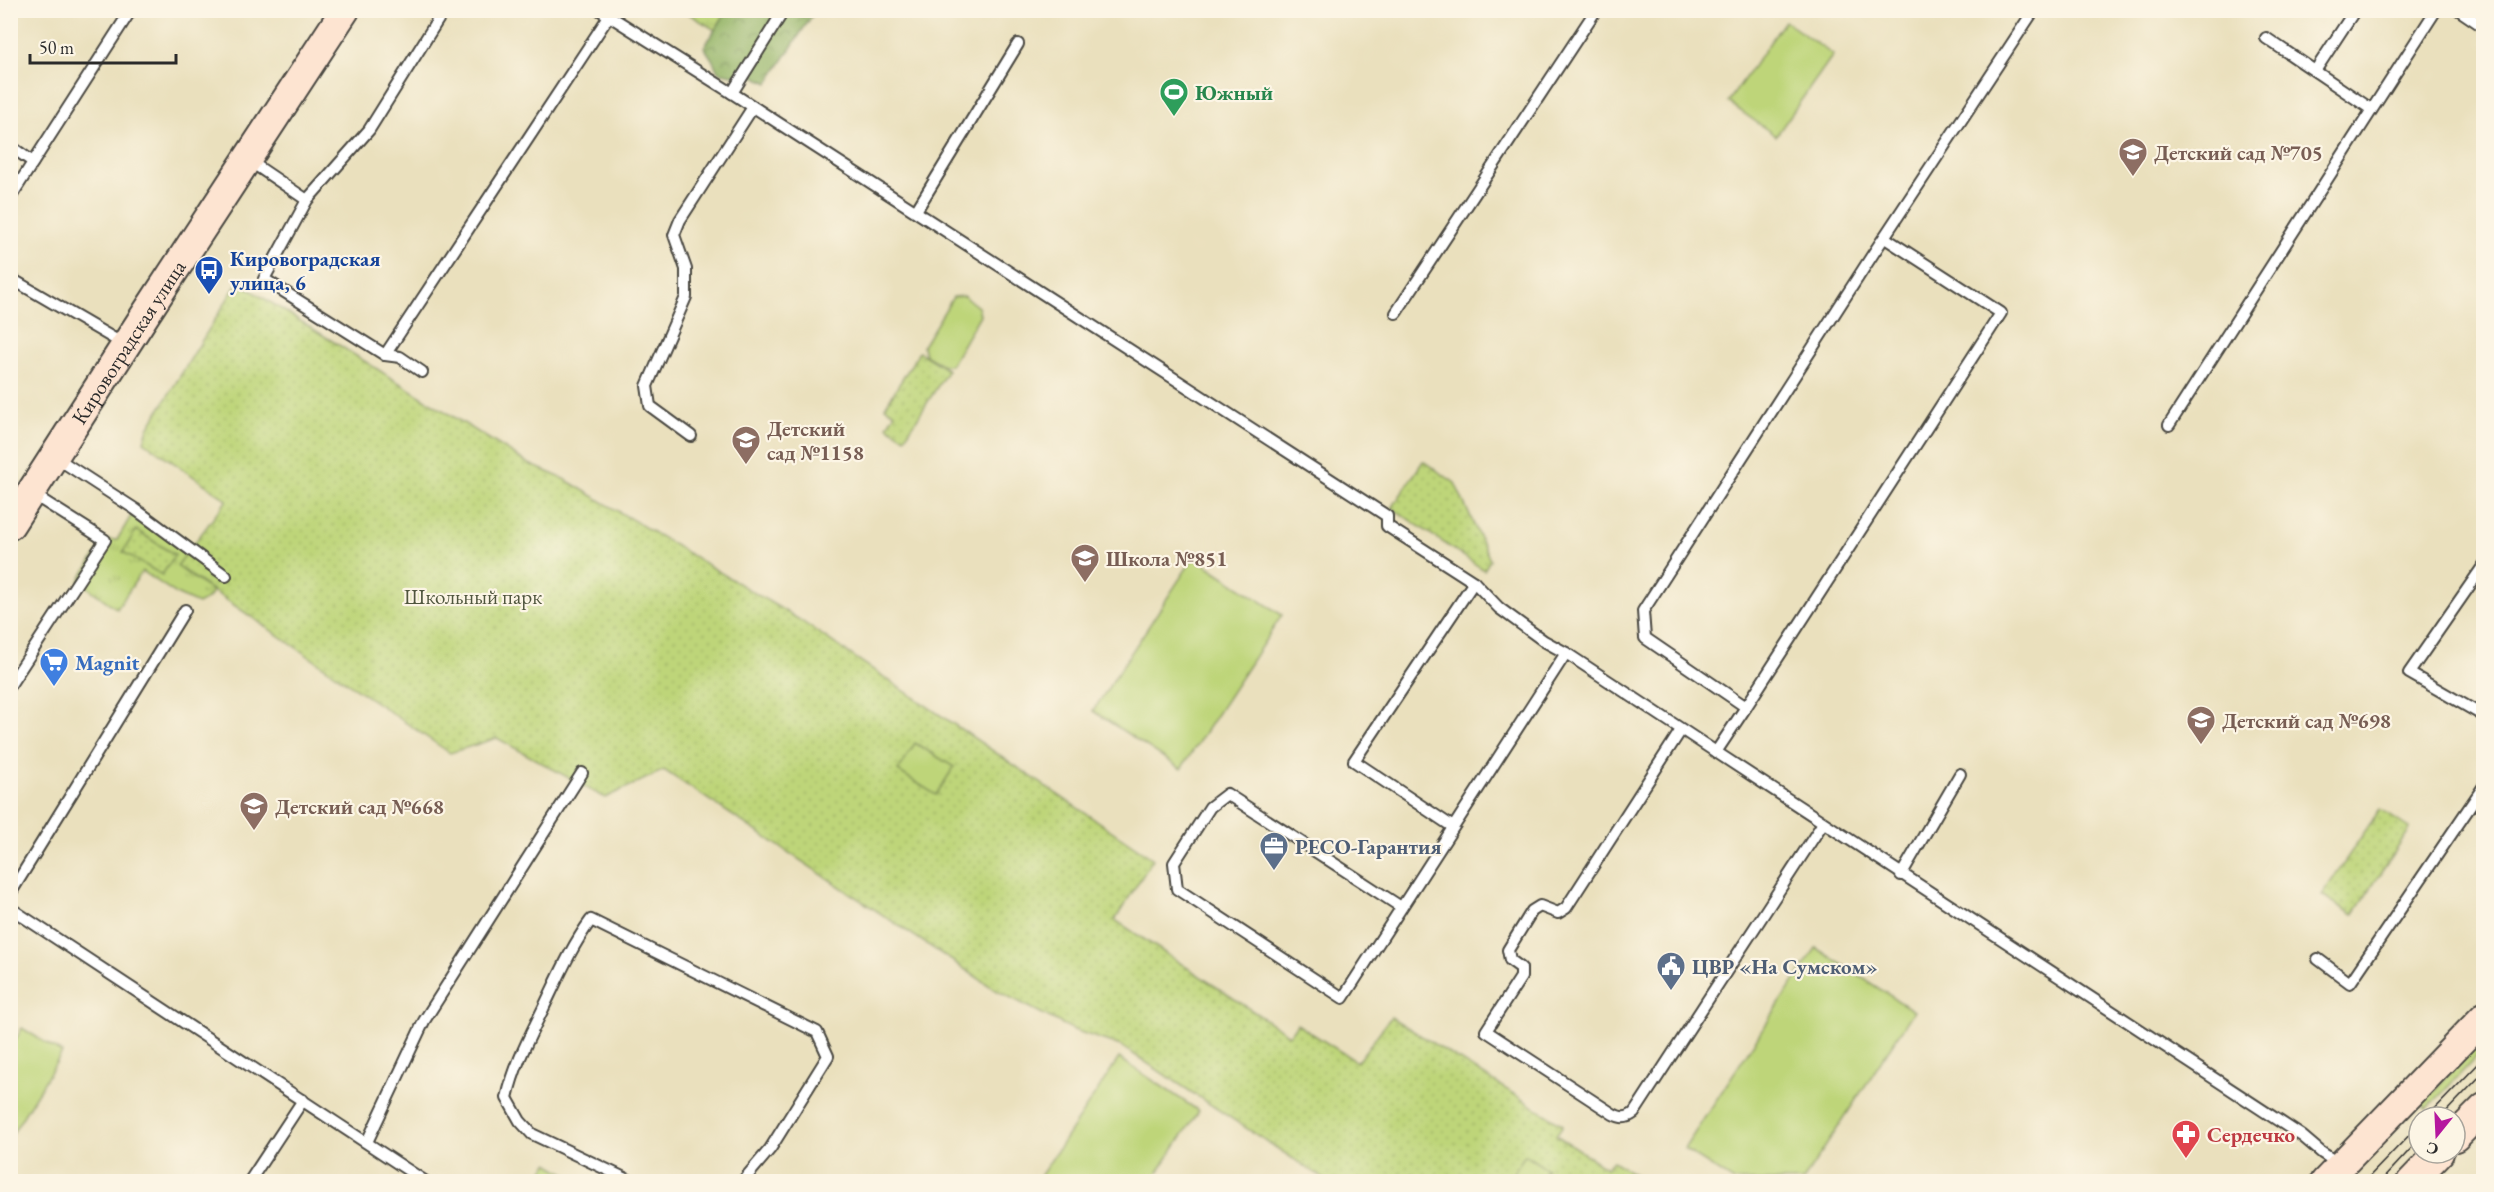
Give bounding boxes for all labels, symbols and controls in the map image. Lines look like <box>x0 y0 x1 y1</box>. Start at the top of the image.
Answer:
scale bar <box>30 27 176 65</box>
text: 50 m <box>39 36 74 59</box>
sports icon: Южный <box>1158 76 1190 118</box>
place label: Южный <box>1195 79 1273 106</box>
school or university icon: Детский сад №705 <box>2117 136 2149 178</box>
place label: Детский сад №705 <box>2154 139 2323 166</box>
place label: Кировоградская улица, 6 <box>230 245 380 296</box>
street label: Кировоградская улица <box>65 254 192 429</box>
bus stop icon: Кировоградская улица, 6 <box>193 254 225 296</box>
place label: Детский сад №1158 <box>767 415 864 466</box>
school or university icon: Детский сад №1158 <box>730 424 762 466</box>
school or university icon: Школа №851 <box>1069 542 1101 584</box>
place label: Школа №851 <box>1106 545 1227 572</box>
park label: Школьный парк <box>404 583 542 610</box>
supermarket icon: Magnit <box>38 646 70 688</box>
place label: Magnit <box>75 649 140 676</box>
school or university icon: Детский сад №698 <box>2185 704 2217 746</box>
place label: Детский сад №698 <box>2222 707 2391 734</box>
school or university icon: Детский сад №668 <box>238 790 270 832</box>
place label: Детский сад №668 <box>275 793 444 820</box>
office icon: РЕСО-Гарантия <box>1258 830 1290 872</box>
place label: РЕСО-Гарантия <box>1295 833 1442 860</box>
public building icon: ЦВР «На Сумском» <box>1655 950 1687 992</box>
place label: ЦВР «На Сумском» <box>1692 953 1878 980</box>
north arrow <box>2407 1105 2467 1165</box>
pharmacy icon: Сердечко <box>2170 1118 2202 1160</box>
place label: Сердечко <box>2207 1121 2296 1148</box>
text: С <box>2424 1137 2441 1161</box>

